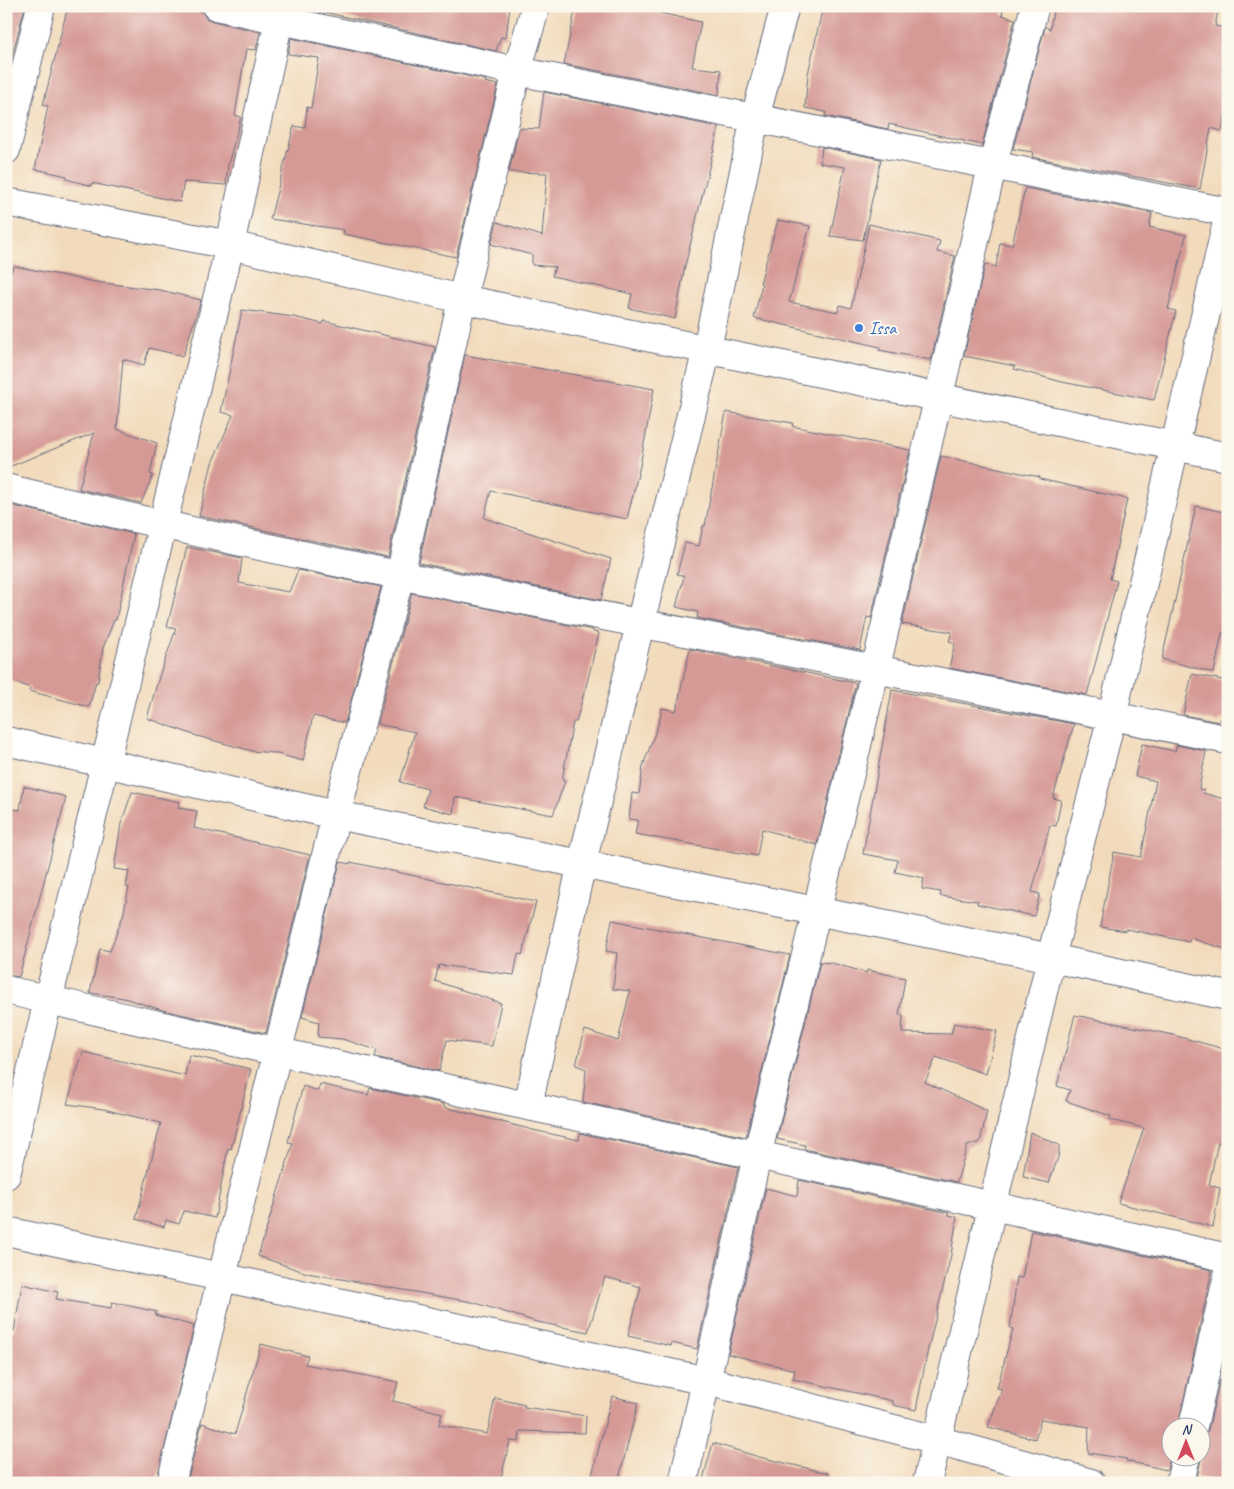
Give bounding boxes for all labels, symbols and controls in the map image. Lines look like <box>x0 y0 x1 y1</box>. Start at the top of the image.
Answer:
place label: Issa <box>869 317 897 339</box>
marker: Issa <box>853 322 865 334</box>
north arrow <box>1162 1416 1212 1466</box>
text: N <box>1182 1421 1193 1438</box>

